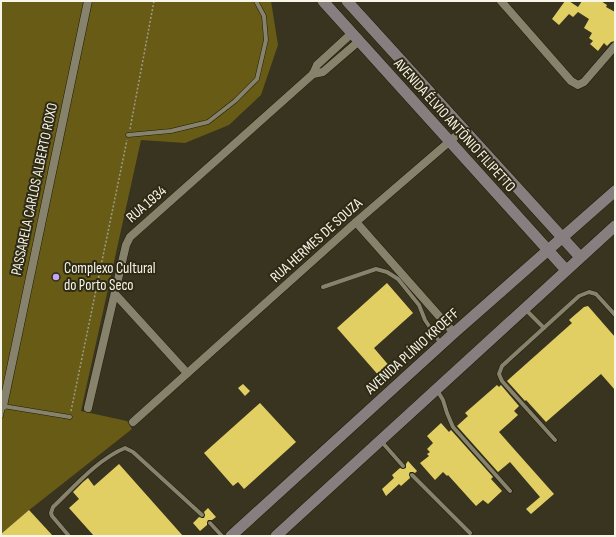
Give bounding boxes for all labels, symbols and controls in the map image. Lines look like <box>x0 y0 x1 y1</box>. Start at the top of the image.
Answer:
street label: AVENIDA ÉLVIO ANTÔNIO FILIPETTO <box>389 54 520 196</box>
street label: PASSARELA CARLOS ALBERTO ROXO <box>7 101 62 277</box>
street label: RUA 1934 <box>122 182 170 227</box>
street label: RUA HERMES DE SOUZA <box>266 194 367 287</box>
place label: Complexo Cultural do Porto Seco <box>64 259 156 295</box>
marker: Complexo Cultural do Porto Seco <box>51 272 61 282</box>
street label: AVENIDA PLÍNIO KROEFF <box>361 304 463 399</box>

